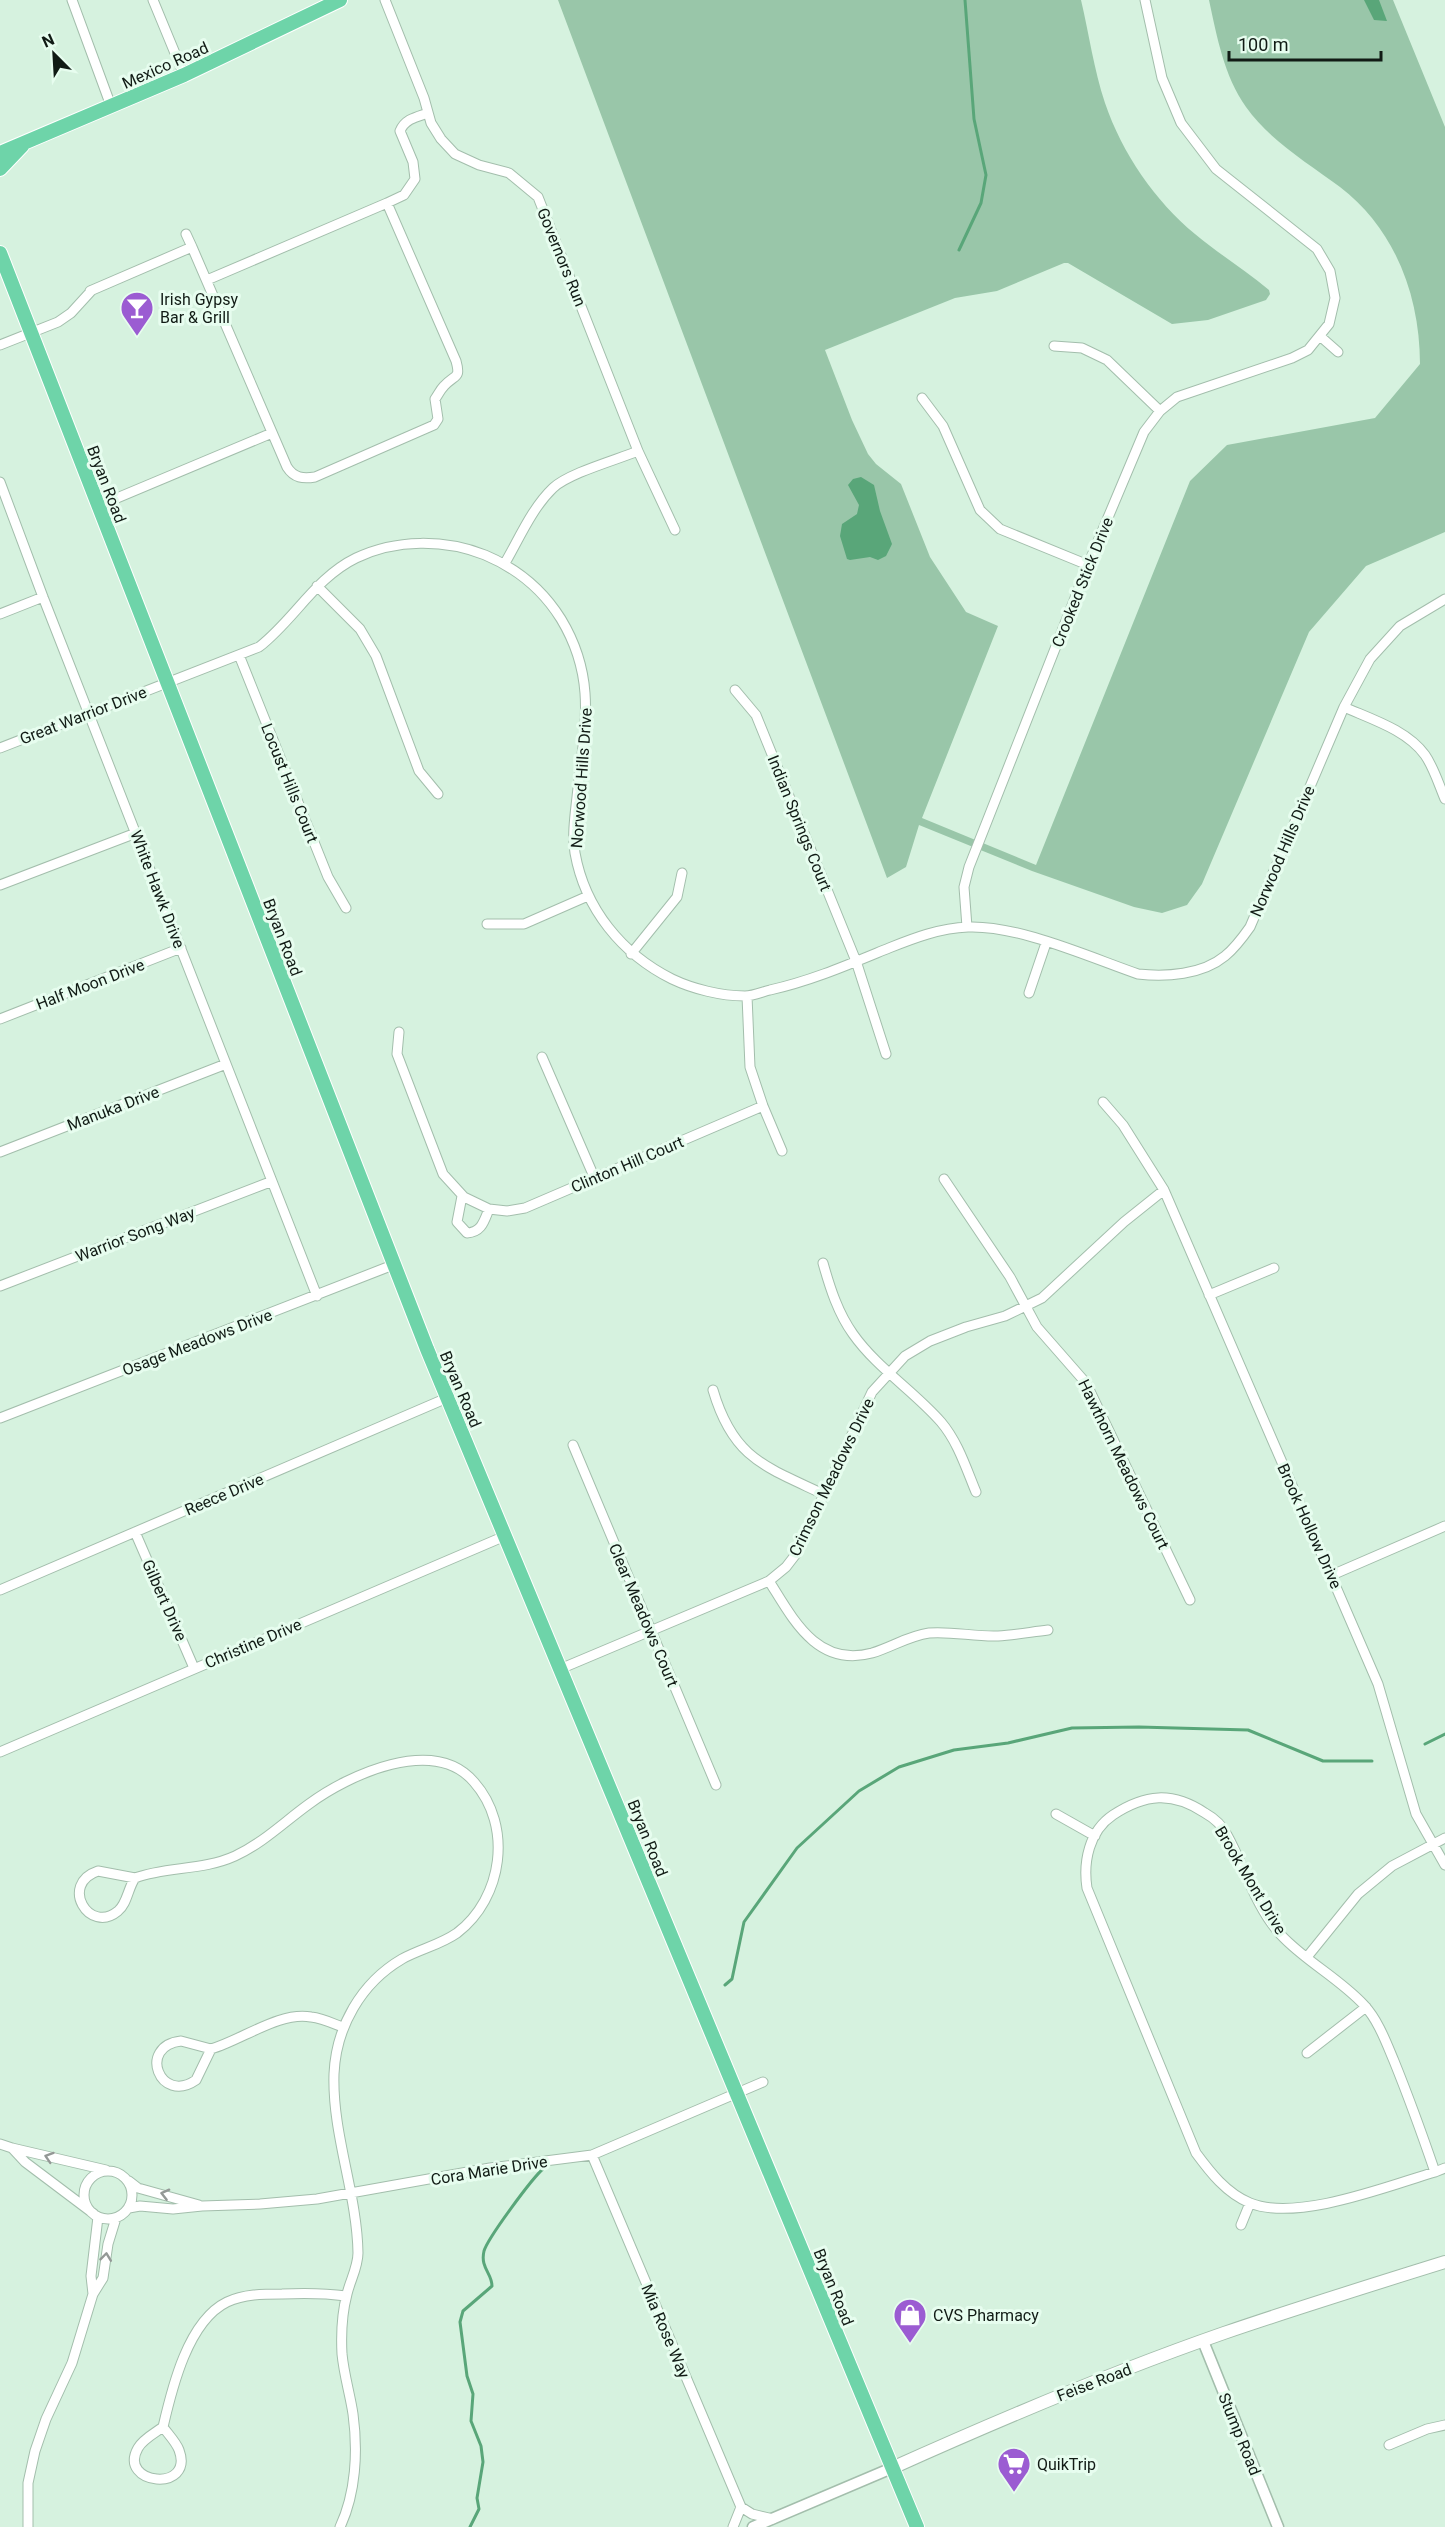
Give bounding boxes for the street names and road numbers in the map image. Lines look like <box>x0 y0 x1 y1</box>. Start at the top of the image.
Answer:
street label: Mexico Road <box>119 38 211 93</box>
street label: Governors Run <box>533 205 590 309</box>
street label: Bryan Road <box>83 443 130 525</box>
street label: Crooked Stick Drive <box>1048 514 1117 650</box>
street label: Great Warrior Drive <box>17 683 149 748</box>
street label: Norwood Hills Drive <box>567 707 596 849</box>
street label: Locust Hills Court <box>257 721 322 846</box>
street label: Indian Springs Court <box>764 752 835 894</box>
street label: Norwood Hills Drive <box>1246 783 1319 920</box>
street label: White Hawk Drive <box>126 828 189 951</box>
street label: Bryan Road <box>259 896 306 978</box>
street label: Half Moon Drive <box>33 955 147 1014</box>
street label: Manuka Drive <box>64 1082 162 1135</box>
street label: Clinton Hill Court <box>568 1132 686 1197</box>
street label: Warrior Song Way <box>73 1203 198 1266</box>
street label: Osage Meadows Drive <box>120 1305 275 1380</box>
street label: Bryan Road <box>436 1348 485 1430</box>
street label: Hawthorn Meadows Court <box>1074 1376 1173 1552</box>
street label: Crimson Meadows Drive <box>785 1395 878 1559</box>
street label: Brook Hollow Drive <box>1273 1461 1346 1592</box>
street label: Reece Drive <box>182 1469 266 1520</box>
street label: Clear Meadows Court <box>605 1541 682 1690</box>
street label: Gilbert Drive <box>138 1557 191 1644</box>
street label: Christine Drive <box>202 1615 304 1672</box>
street label: Bryan Road <box>624 1797 672 1879</box>
street label: Brook Mont Drive <box>1211 1823 1290 1938</box>
street label: Cora Marie Drive <box>429 2152 549 2189</box>
street label: Bryan Road <box>810 2246 858 2328</box>
street label: Mia Rose Way <box>637 2281 694 2381</box>
street label: Feise Road <box>1054 2360 1134 2405</box>
street label: Stump Road <box>1214 2390 1265 2478</box>

